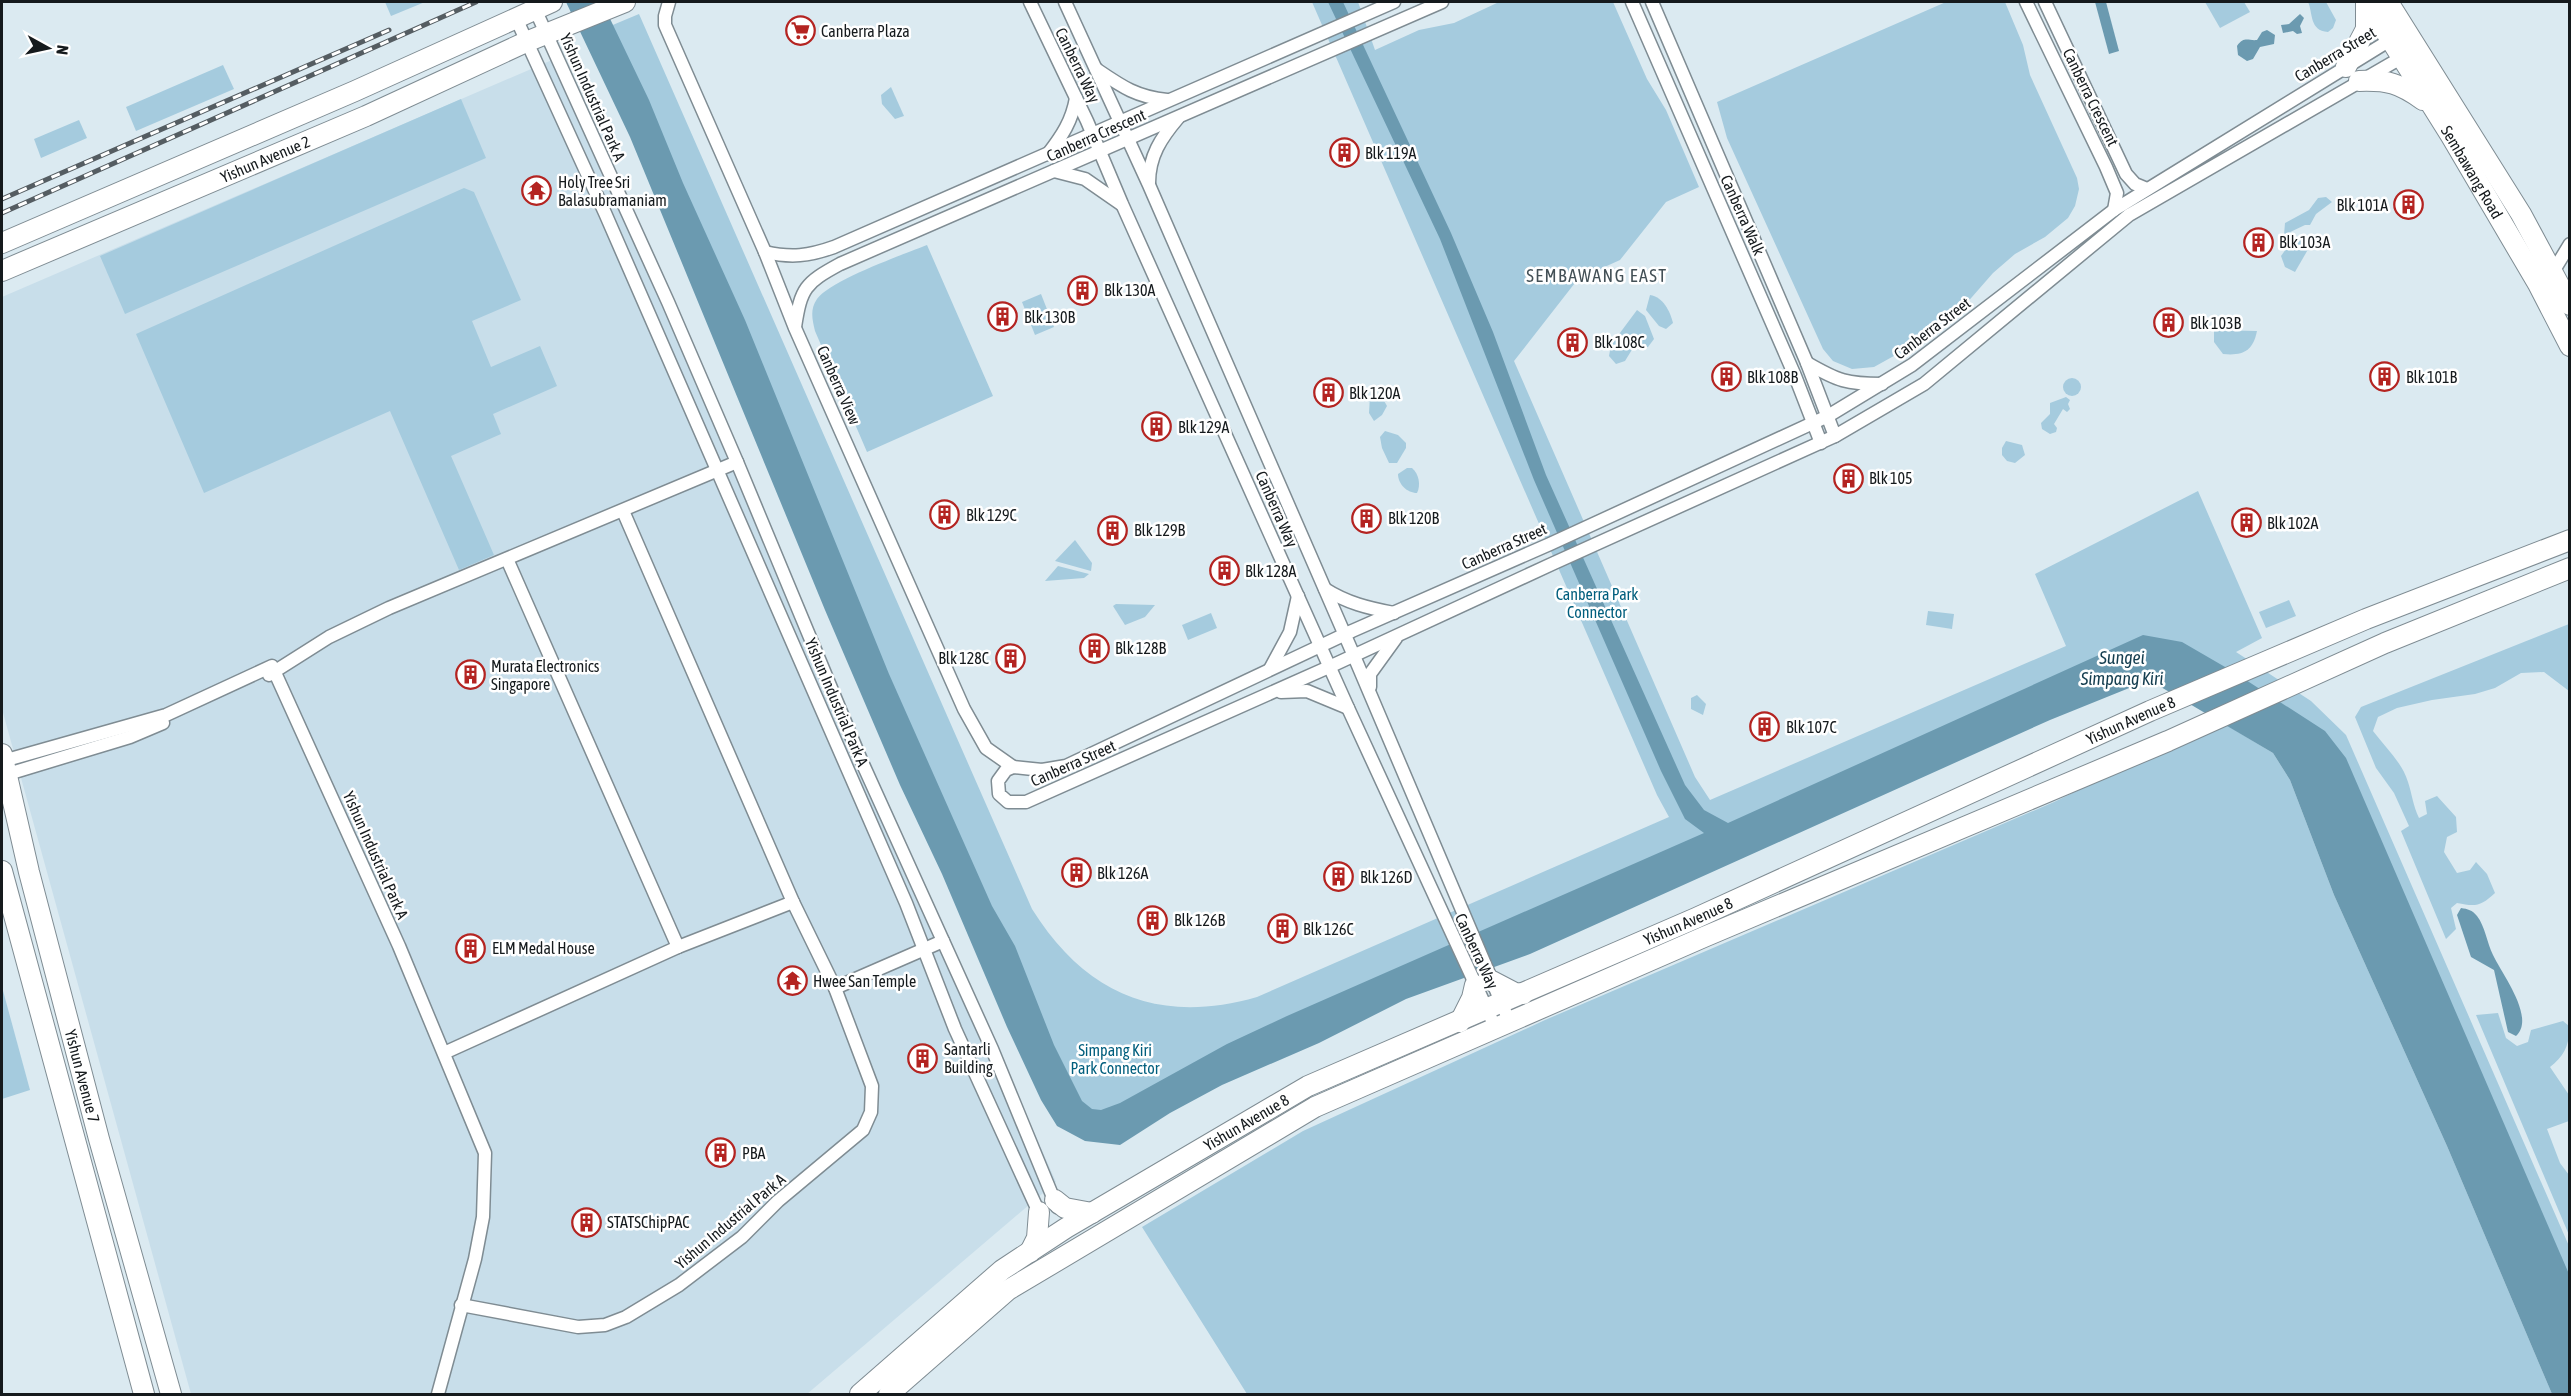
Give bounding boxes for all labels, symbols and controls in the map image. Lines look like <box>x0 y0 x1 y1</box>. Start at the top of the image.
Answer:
supermarket icon: Canberra Plaza <box>784 15 816 47</box>
north arrow <box>18 18 78 78</box>
place label: Canberra Plaza <box>821 22 910 40</box>
street label: Canberra Street <box>2291 23 2379 85</box>
street label: Canberra Way <box>1051 25 1104 106</box>
street label: Yishun Industrial Park A <box>557 30 629 164</box>
text: N <box>53 44 72 56</box>
street label: Canberra Crescent <box>2060 45 2123 149</box>
street label: Canberra Crescent <box>1044 105 1149 165</box>
street label: Sembawang Road <box>2438 122 2507 222</box>
street label: Yishun Avenue 2 <box>218 132 313 186</box>
building icon: Blk 119A <box>1328 137 1360 169</box>
place label: Blk 119A <box>1365 144 1417 162</box>
street label: Canberra Walk <box>1717 172 1769 258</box>
place label: Holy Tree Sri Balasubramaniam <box>558 173 667 209</box>
temple icon: Holy Tree Sri Balasubramaniam <box>521 175 553 207</box>
building icon: Blk 101A <box>2393 189 2425 221</box>
place label: Blk 101A <box>2337 196 2388 214</box>
building icon: Blk 103A <box>2242 226 2274 258</box>
place label: Blk 103A <box>2279 233 2331 251</box>
district label: SEMBAWANG EAST <box>1526 265 1668 286</box>
building icon: Blk 130A <box>1067 274 1099 306</box>
place label: Blk 130A <box>1104 281 1156 299</box>
street label: Canberra Street <box>1890 293 1974 363</box>
building icon: Blk 130B <box>987 301 1019 333</box>
building icon: Blk 103B <box>2153 307 2185 339</box>
place label: Blk 130B <box>1024 308 1076 326</box>
place label: Blk 103B <box>2190 314 2242 332</box>
building icon: Blk 108C <box>1557 326 1589 358</box>
place label: Blk 108C <box>1594 333 1645 351</box>
street label: Canberra View <box>814 343 865 428</box>
building icon: Blk 108B <box>1710 361 1742 393</box>
building icon: Blk 101B <box>2369 361 2401 393</box>
place label: Blk 108B <box>1747 368 1799 386</box>
place label: Blk 101B <box>2406 368 2458 386</box>
building icon: Blk 120A <box>1312 377 1344 409</box>
place label: Blk 120A <box>1349 384 1401 402</box>
building icon: Blk 129A <box>1141 411 1173 443</box>
place label: Blk 129A <box>1178 418 1230 436</box>
building icon: Blk 105 <box>1832 462 1864 494</box>
street label: Canberra Way <box>1251 468 1302 551</box>
place label: Blk 105 <box>1869 469 1913 487</box>
building icon: Blk 129C <box>929 499 961 531</box>
building icon: Blk 120B <box>1351 502 1383 534</box>
place label: Blk 129C <box>966 506 1017 524</box>
building icon: Blk 102A <box>2230 507 2262 539</box>
place label: Blk 120B <box>1388 509 1440 527</box>
building icon: Blk 129B <box>1097 514 1129 546</box>
place label: Blk 102A <box>2267 514 2319 532</box>
street label: Canberra Street <box>1459 519 1550 573</box>
place label: Blk 129B <box>1134 521 1186 539</box>
building icon: Blk 128A <box>1208 555 1240 587</box>
place label: Blk 128A <box>1245 562 1297 580</box>
park label: Canberra Park Connector <box>1556 585 1638 621</box>
building icon: Blk 128B <box>1078 632 1110 664</box>
street label: Yishun Industrial Park A <box>802 635 872 769</box>
place label: Blk 128B <box>1115 639 1167 657</box>
building icon: Blk 128C <box>994 642 1026 674</box>
water label: Sungei Simpang Kiri <box>2080 647 2163 689</box>
place label: Blk 128C <box>938 649 989 667</box>
place label: Murata Electronics Singapore <box>491 657 600 694</box>
building icon: Murata Electronics Singapore <box>454 659 486 691</box>
street label: Yishun Avenue 8 <box>2083 692 2178 748</box>
building icon: Blk 107C <box>1749 711 1781 743</box>
place label: Blk 107C <box>1786 718 1837 736</box>
street label: Canberra Street <box>1028 736 1119 790</box>
street label: Yishun Industrial Park A <box>340 788 412 922</box>
building icon: Blk 126A <box>1060 857 1092 889</box>
building icon: Blk 126D <box>1323 861 1355 893</box>
place label: Blk 126A <box>1097 864 1149 882</box>
place label: Blk 126D <box>1360 868 1413 886</box>
street label: Yishun Avenue 8 <box>1641 894 1735 949</box>
building icon: Blk 126B <box>1137 904 1169 936</box>
street label: Canberra Way <box>1451 910 1502 992</box>
place label: Blk 126B <box>1174 911 1226 929</box>
building icon: Blk 126C <box>1266 913 1298 945</box>
place label: Blk 126C <box>1303 920 1354 938</box>
building icon: ELM Medal House <box>455 932 487 964</box>
place label: ELM Medal House <box>492 939 595 957</box>
temple icon: Hwee San Temple <box>776 965 808 997</box>
place label: Hwee San Temple <box>813 972 916 991</box>
street label: Yishun Avenue 7 <box>62 1028 103 1125</box>
place label: Santarli Building <box>944 1040 993 1077</box>
park label: Simpang Kiri Park Connector <box>1071 1041 1160 1077</box>
building icon: Santarli Building <box>907 1042 939 1074</box>
street label: Yishun Avenue 8 <box>1200 1090 1292 1154</box>
building icon: PBA <box>705 1137 737 1169</box>
place label: PBA <box>742 1144 765 1162</box>
street label: Yishun Industrial Park A <box>671 1170 789 1272</box>
building icon: STATSChipPAC <box>570 1206 602 1238</box>
place label: STATSChipPAC <box>607 1213 690 1232</box>

